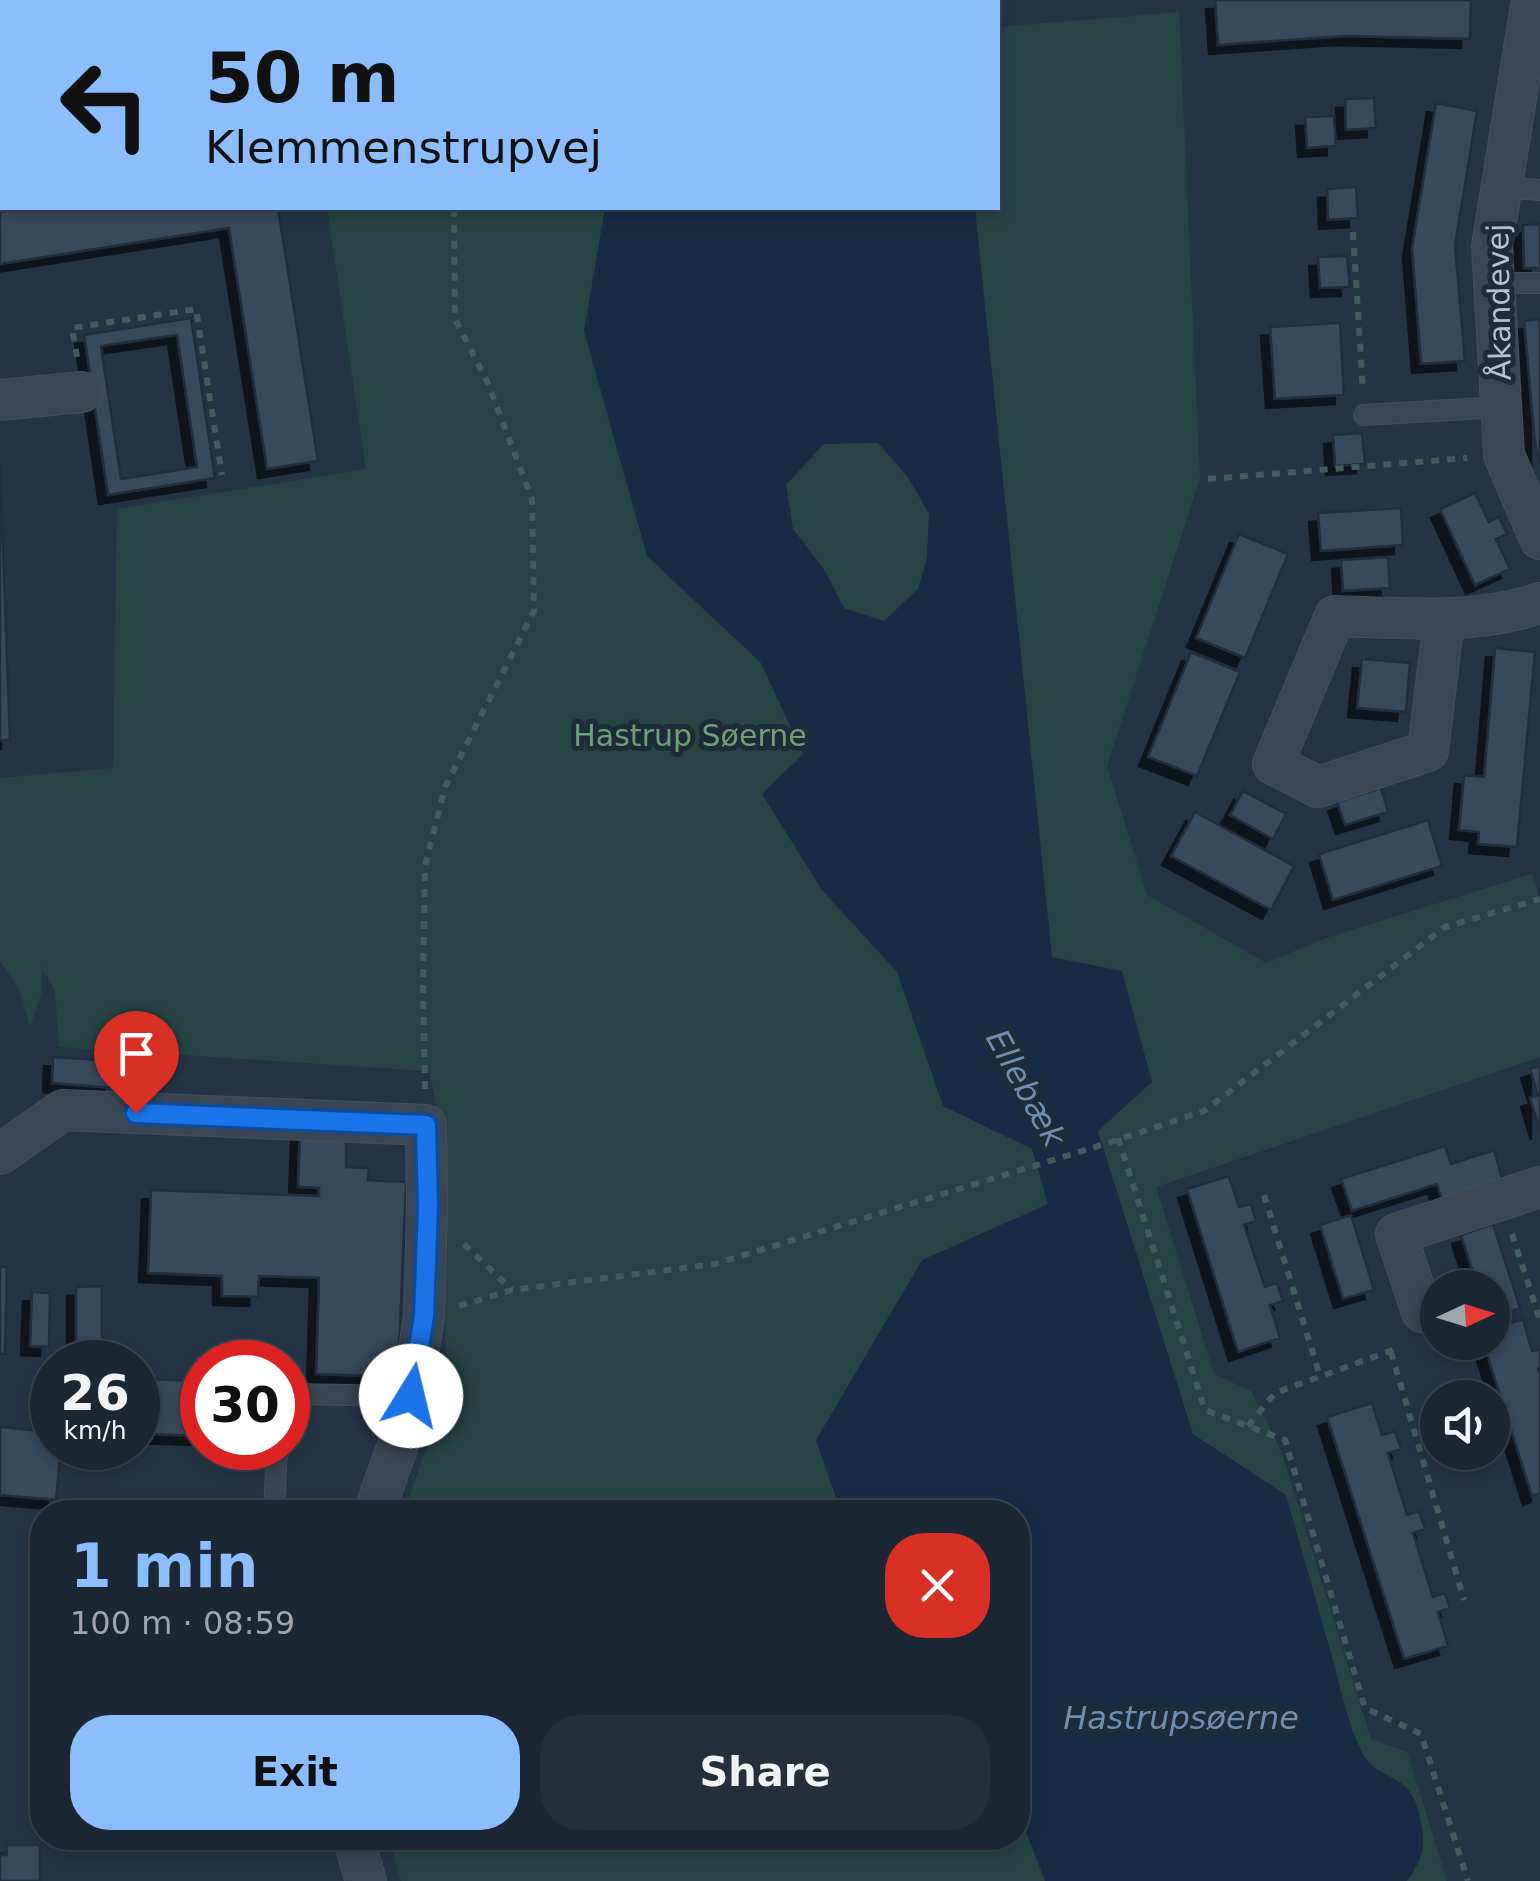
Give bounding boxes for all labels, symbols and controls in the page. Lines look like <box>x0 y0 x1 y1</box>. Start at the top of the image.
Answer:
text: 50 m <box>205 37 400 119</box>
icon: left <box>40 40 170 170</box>
text: Klemmenstrupvej <box>205 121 602 174</box>
street label: Åkandevej <box>1480 223 1518 381</box>
park label: Hastrup Søerne <box>573 718 807 753</box>
pin <box>94 1011 179 1114</box>
water label: Ellebæk <box>978 1023 1074 1155</box>
icon: arrive <box>109 1026 164 1081</box>
north arrow <box>1420 1270 1510 1360</box>
map controls <box>1420 1270 1510 1470</box>
speed limit sign: 30 <box>180 1340 310 1470</box>
position arrow <box>359 1344 463 1448</box>
text: 26 <box>60 1364 130 1422</box>
button: sound <box>1420 1380 1510 1470</box>
text: km/h <box>63 1416 127 1445</box>
text: 1 min <box>70 1531 258 1601</box>
button: close <box>885 1533 990 1638</box>
text: 100 m · 08:59 <box>70 1604 295 1642</box>
water label: Hastrupsøerne <box>1063 1699 1299 1737</box>
button: Exit <box>70 1715 520 1830</box>
button: Share <box>540 1715 990 1830</box>

